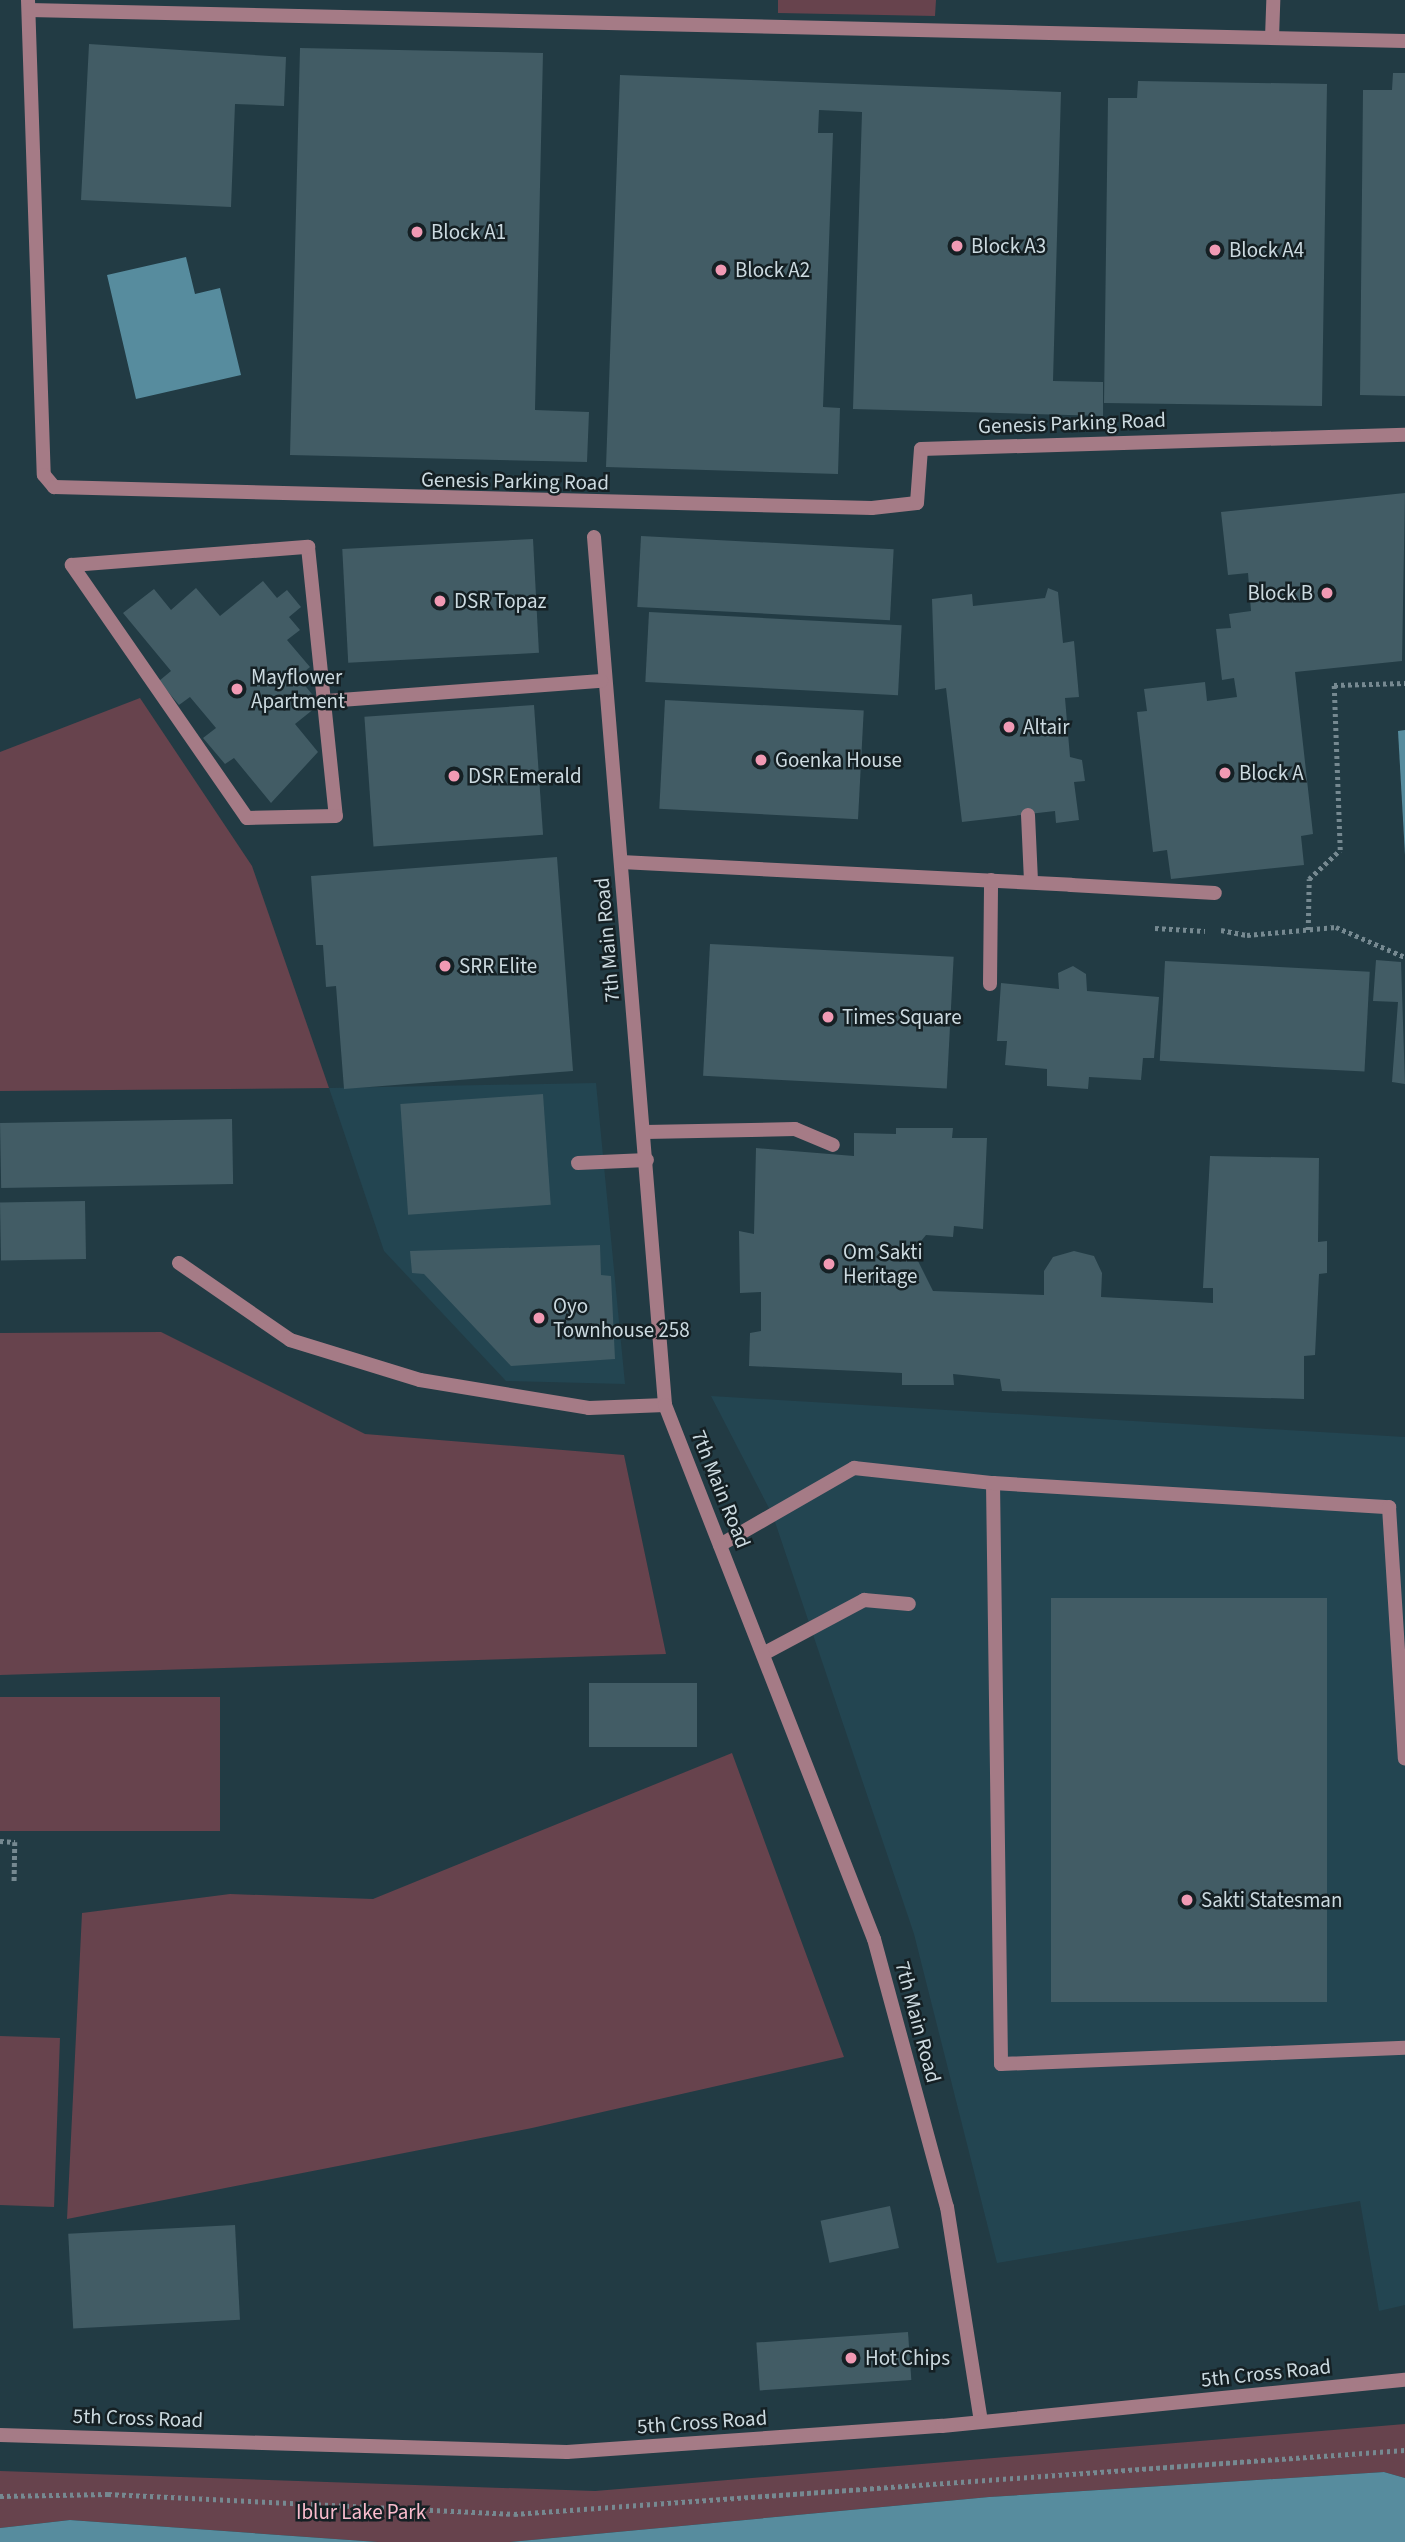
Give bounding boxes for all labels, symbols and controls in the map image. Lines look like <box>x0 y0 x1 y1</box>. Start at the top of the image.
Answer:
place label: Block A1 <box>431 219 506 245</box>
marker: Block A1 <box>409 224 425 240</box>
place label: Block A3 <box>971 233 1046 259</box>
place label: Block A4 <box>1229 237 1304 263</box>
marker: Block A3 <box>949 238 965 254</box>
marker: Block A4 <box>1207 242 1223 258</box>
place label: Block A2 <box>735 257 810 283</box>
marker: Block A2 <box>713 262 729 278</box>
street label: Genesis Parking Road <box>978 407 1166 439</box>
street label: Genesis Parking Road <box>421 467 609 495</box>
place label: Block B <box>1247 580 1313 606</box>
marker: Block B <box>1319 585 1335 601</box>
place label: DSR Topaz <box>454 588 546 614</box>
marker: DSR Topaz <box>432 593 448 609</box>
place label: Mayflower Apartment <box>251 664 345 714</box>
marker: Mayflower Apartment <box>229 681 245 697</box>
place label: Altair <box>1023 714 1069 740</box>
marker: Altair <box>1001 719 1017 735</box>
place label: Goenka House <box>775 747 902 773</box>
marker: Goenka House <box>753 752 769 768</box>
place label: Block A <box>1239 760 1304 786</box>
place label: DSR Emerald <box>468 763 582 789</box>
marker: Block A <box>1217 765 1233 781</box>
marker: DSR Emerald <box>446 768 462 784</box>
street label: 7th Main Road <box>589 877 625 1003</box>
place label: SRR Elite <box>459 953 537 979</box>
marker: SRR Elite <box>437 958 453 974</box>
place label: Times Square <box>842 1004 962 1030</box>
marker: Times Square <box>820 1009 836 1025</box>
place label: Om Sakti Heritage <box>843 1239 923 1289</box>
marker: Om Sakti Heritage <box>821 1256 837 1272</box>
place label: Oyo Townhouse 258 <box>553 1293 690 1343</box>
marker: Oyo Townhouse 258 <box>531 1310 547 1326</box>
street label: 7th Main Road <box>686 1426 756 1552</box>
place label: Sakti Statesman <box>1201 1887 1342 1913</box>
marker: Sakti Statesman <box>1179 1892 1195 1908</box>
street label: 7th Main Road <box>890 1958 946 2086</box>
place label: Hot Chips <box>865 2345 950 2371</box>
marker: Hot Chips <box>843 2350 859 2366</box>
street label: 5th Cross Road <box>1200 2354 1332 2392</box>
street label: 5th Cross Road <box>72 2403 204 2433</box>
street label: 5th Cross Road <box>636 2405 768 2439</box>
park label: Iblur Lake Park <box>296 2499 426 2525</box>

